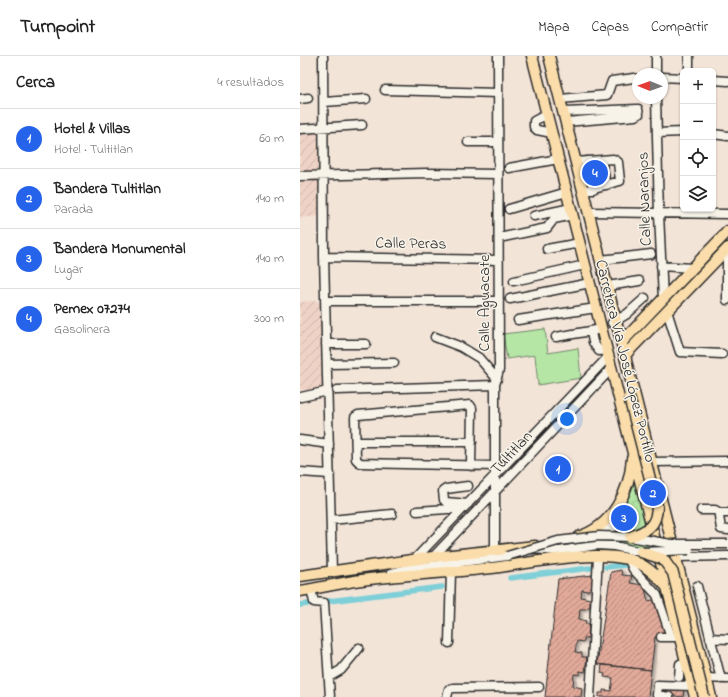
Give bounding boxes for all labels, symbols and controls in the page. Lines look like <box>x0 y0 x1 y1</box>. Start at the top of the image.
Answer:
text: Turnpoint <box>20 14 95 41</box>
text: Mapa <box>538 17 570 38</box>
text: Capas <box>592 17 629 38</box>
text: Compartir <box>651 17 708 38</box>
north arrow <box>632 68 668 104</box>
map controls <box>680 68 716 212</box>
button: + <box>680 68 716 104</box>
text: Cerca <box>16 70 55 95</box>
text: 4 resultados <box>217 73 284 92</box>
button: − <box>680 104 716 140</box>
text: Hotel & Villas <box>54 118 130 140</box>
text: 1 <box>27 129 31 148</box>
text: 60 m <box>259 129 284 148</box>
text: Hotel · Tultitlan <box>54 140 133 159</box>
button: locate <box>680 140 716 176</box>
street label: Calle Naranjos <box>631 151 659 247</box>
pin: 4 <box>582 158 608 188</box>
button: layers <box>680 176 716 212</box>
text: Bandera Tultitlan <box>54 178 161 200</box>
text: 2 <box>26 189 32 208</box>
text: 140 m <box>256 189 284 208</box>
text: Parada <box>54 200 93 219</box>
street label: Calle Peras <box>375 231 447 257</box>
text: Bandera Monumental <box>54 238 186 260</box>
text: 3 <box>26 249 32 268</box>
text: 140 m <box>256 249 284 268</box>
street label: Calle Aguacate <box>473 254 497 352</box>
street label: Carretera Vía José López Portillo <box>588 257 662 465</box>
text: Lugar <box>54 260 83 279</box>
text: Pemex 07274 <box>54 298 130 320</box>
text: 4 <box>26 309 32 328</box>
text: 300 m <box>254 309 284 328</box>
text: Gasolinera <box>54 320 110 339</box>
your location <box>557 409 577 429</box>
street label: Tultitlan <box>485 425 539 481</box>
pin: 1 <box>545 454 571 484</box>
pin: 2 <box>640 478 666 508</box>
pin: 3 <box>611 503 637 533</box>

